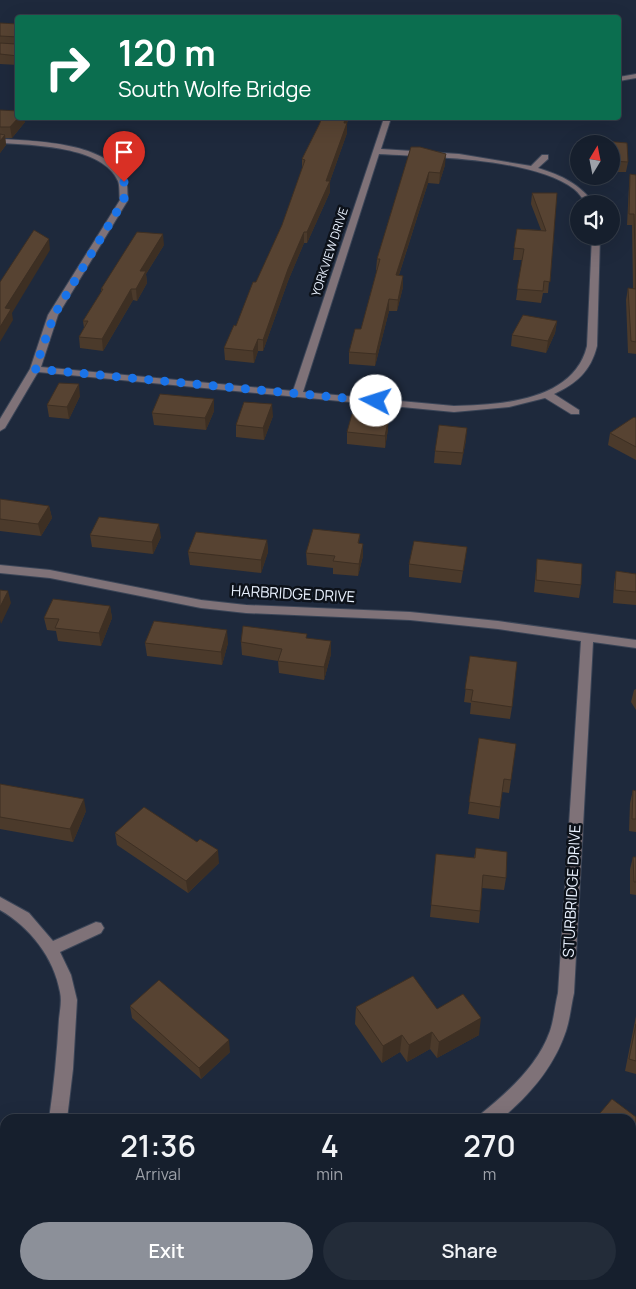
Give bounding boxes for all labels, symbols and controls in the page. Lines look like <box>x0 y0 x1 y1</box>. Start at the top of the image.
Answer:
text: 120 m <box>118 29 216 77</box>
icon: right <box>35 35 100 100</box>
text: South Wolfe Bridge <box>118 74 311 104</box>
pin <box>103 131 145 182</box>
north arrow <box>570 135 620 185</box>
map controls <box>570 135 620 245</box>
icon: arrive <box>110 138 138 166</box>
button: sound <box>570 195 620 245</box>
street label: YORKVIEW DRIVE <box>307 205 352 299</box>
position arrow <box>349 374 401 426</box>
street label: HARBRIDGE DRIVE <box>230 580 356 607</box>
street label: STURBRIDGE DRIVE <box>558 824 585 958</box>
text: 21:36 <box>120 1125 196 1166</box>
text: 4 <box>321 1125 339 1166</box>
text: 270 <box>463 1125 516 1166</box>
text: Arrival <box>135 1163 181 1185</box>
text: min <box>316 1163 343 1185</box>
text: m <box>483 1163 496 1185</box>
button: Exit <box>20 1222 313 1280</box>
button: Share <box>323 1222 616 1280</box>

